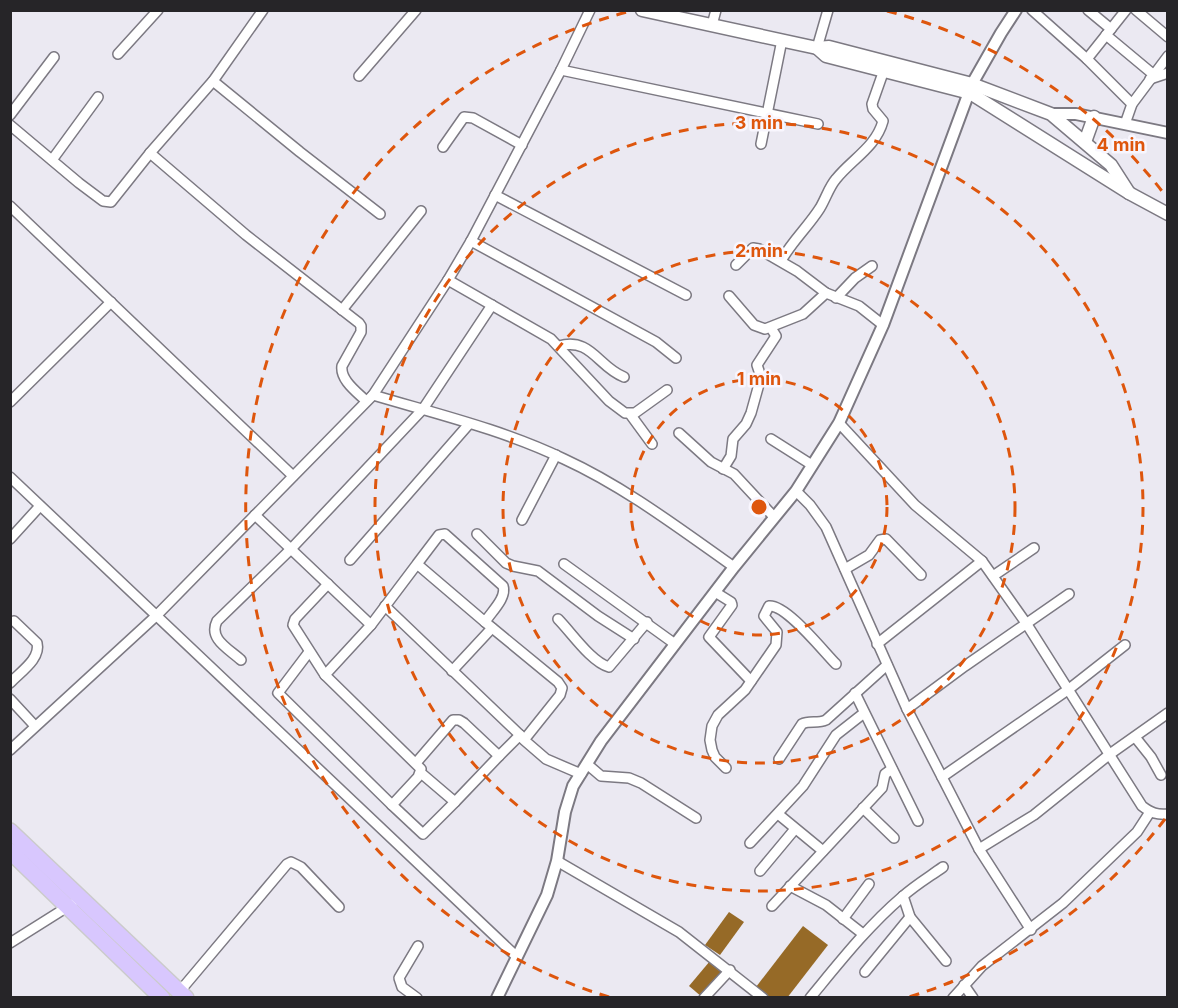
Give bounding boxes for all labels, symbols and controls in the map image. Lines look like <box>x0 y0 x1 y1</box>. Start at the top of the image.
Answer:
text: 3 min <box>735 112 783 133</box>
text: 4 min <box>1097 134 1145 155</box>
text: 2 min <box>735 240 783 261</box>
text: 1 min <box>737 368 781 389</box>
centre of rings <box>749 497 769 517</box>

